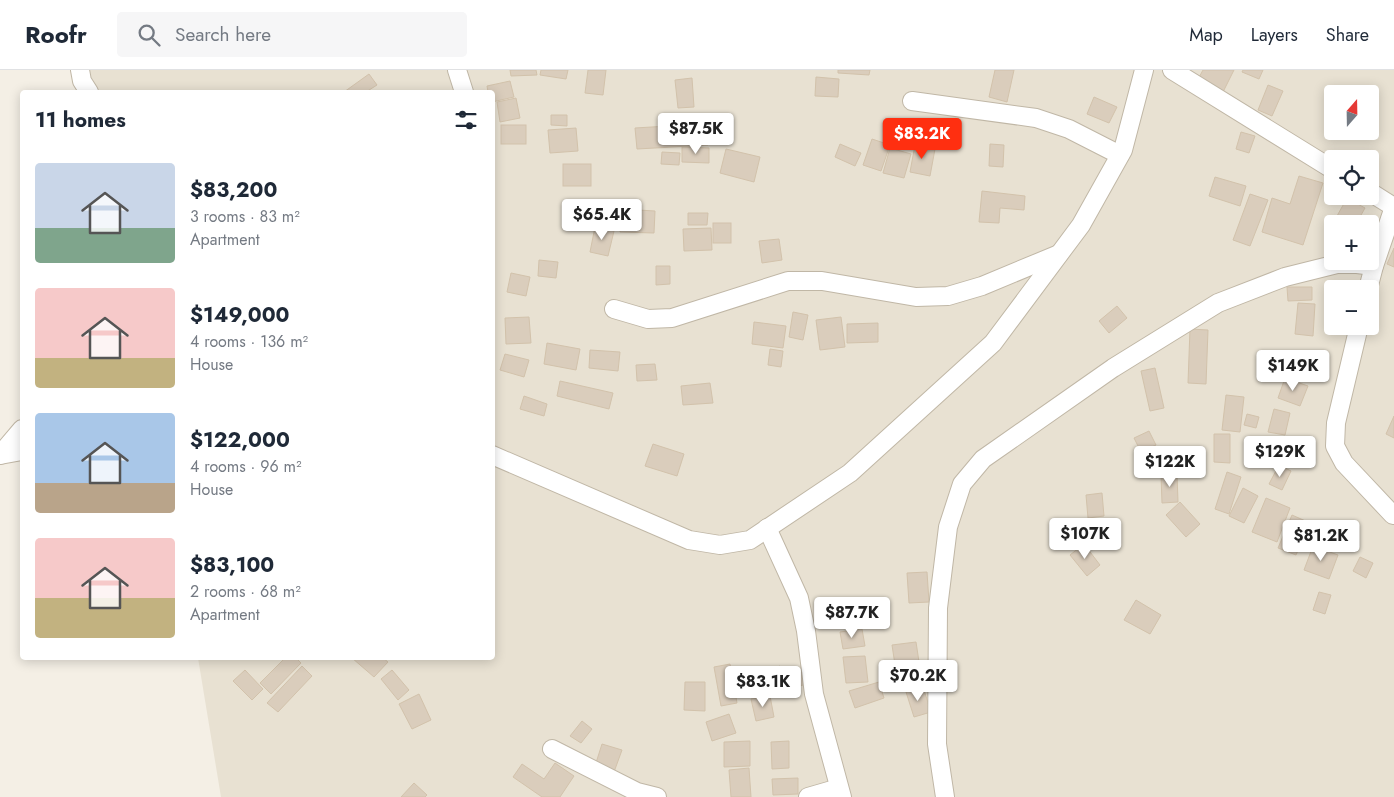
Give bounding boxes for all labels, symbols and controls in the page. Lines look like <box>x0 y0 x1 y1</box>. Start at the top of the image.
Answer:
search box <box>117 12 467 57</box>
text: Roofr <box>25 17 87 52</box>
icon: search <box>135 21 163 49</box>
text: Search here <box>175 21 271 48</box>
text: Map <box>1189 22 1223 48</box>
text: Layers <box>1251 22 1298 48</box>
text: Share <box>1326 22 1369 48</box>
north arrow <box>1324 85 1379 140</box>
map controls <box>1324 85 1379 335</box>
text: 11 homes <box>35 105 126 135</box>
icon: filters <box>452 106 480 134</box>
pin: $87.5K <box>655 112 737 155</box>
text: $87.5K <box>669 117 723 140</box>
pin: $83.2K <box>881 118 963 160</box>
text: $83.2K <box>894 122 950 145</box>
button: locate <box>1324 150 1379 205</box>
text: $83,200 <box>190 175 277 205</box>
icon: home <box>75 183 135 243</box>
pin: $65.4K <box>561 198 643 241</box>
text: $65.4K <box>573 203 631 226</box>
text: 3 rooms · 83 m² <box>190 205 300 228</box>
button: + <box>1324 215 1379 270</box>
text: Apartment <box>190 228 260 251</box>
button: − <box>1324 280 1379 335</box>
text: $149,000 <box>190 300 290 330</box>
icon: home <box>75 308 135 368</box>
text: 4 rooms · 136 m² <box>190 330 308 353</box>
pin: $149K <box>1258 350 1328 392</box>
text: House <box>190 353 233 376</box>
text: $149K <box>1267 354 1319 377</box>
text: $122,000 <box>190 425 290 455</box>
icon: home <box>75 433 135 493</box>
pin: $129K <box>1245 436 1315 478</box>
text: $129K <box>1255 440 1305 463</box>
pin: $122K <box>1135 446 1205 488</box>
text: $122K <box>1145 450 1195 473</box>
text: 4 rooms · 96 m² <box>190 455 301 478</box>
text: House <box>190 478 233 501</box>
pin: $107K <box>1050 518 1120 560</box>
pin: $81.2K <box>1280 520 1362 562</box>
text: $107K <box>1060 522 1110 545</box>
text: $81.2K <box>1294 524 1348 547</box>
text: $83,100 <box>190 550 274 580</box>
icon: home <box>75 558 135 618</box>
text: 2 rooms · 68 m² <box>190 580 301 603</box>
pin: $87.7K <box>811 596 893 639</box>
text: $87.7K <box>825 601 879 624</box>
text: Apartment <box>190 603 260 626</box>
pin: $70.2K <box>877 660 959 702</box>
text: $70.2K <box>889 664 947 687</box>
pin: $83.1K <box>722 666 804 708</box>
text: $83.1K <box>736 670 790 693</box>

